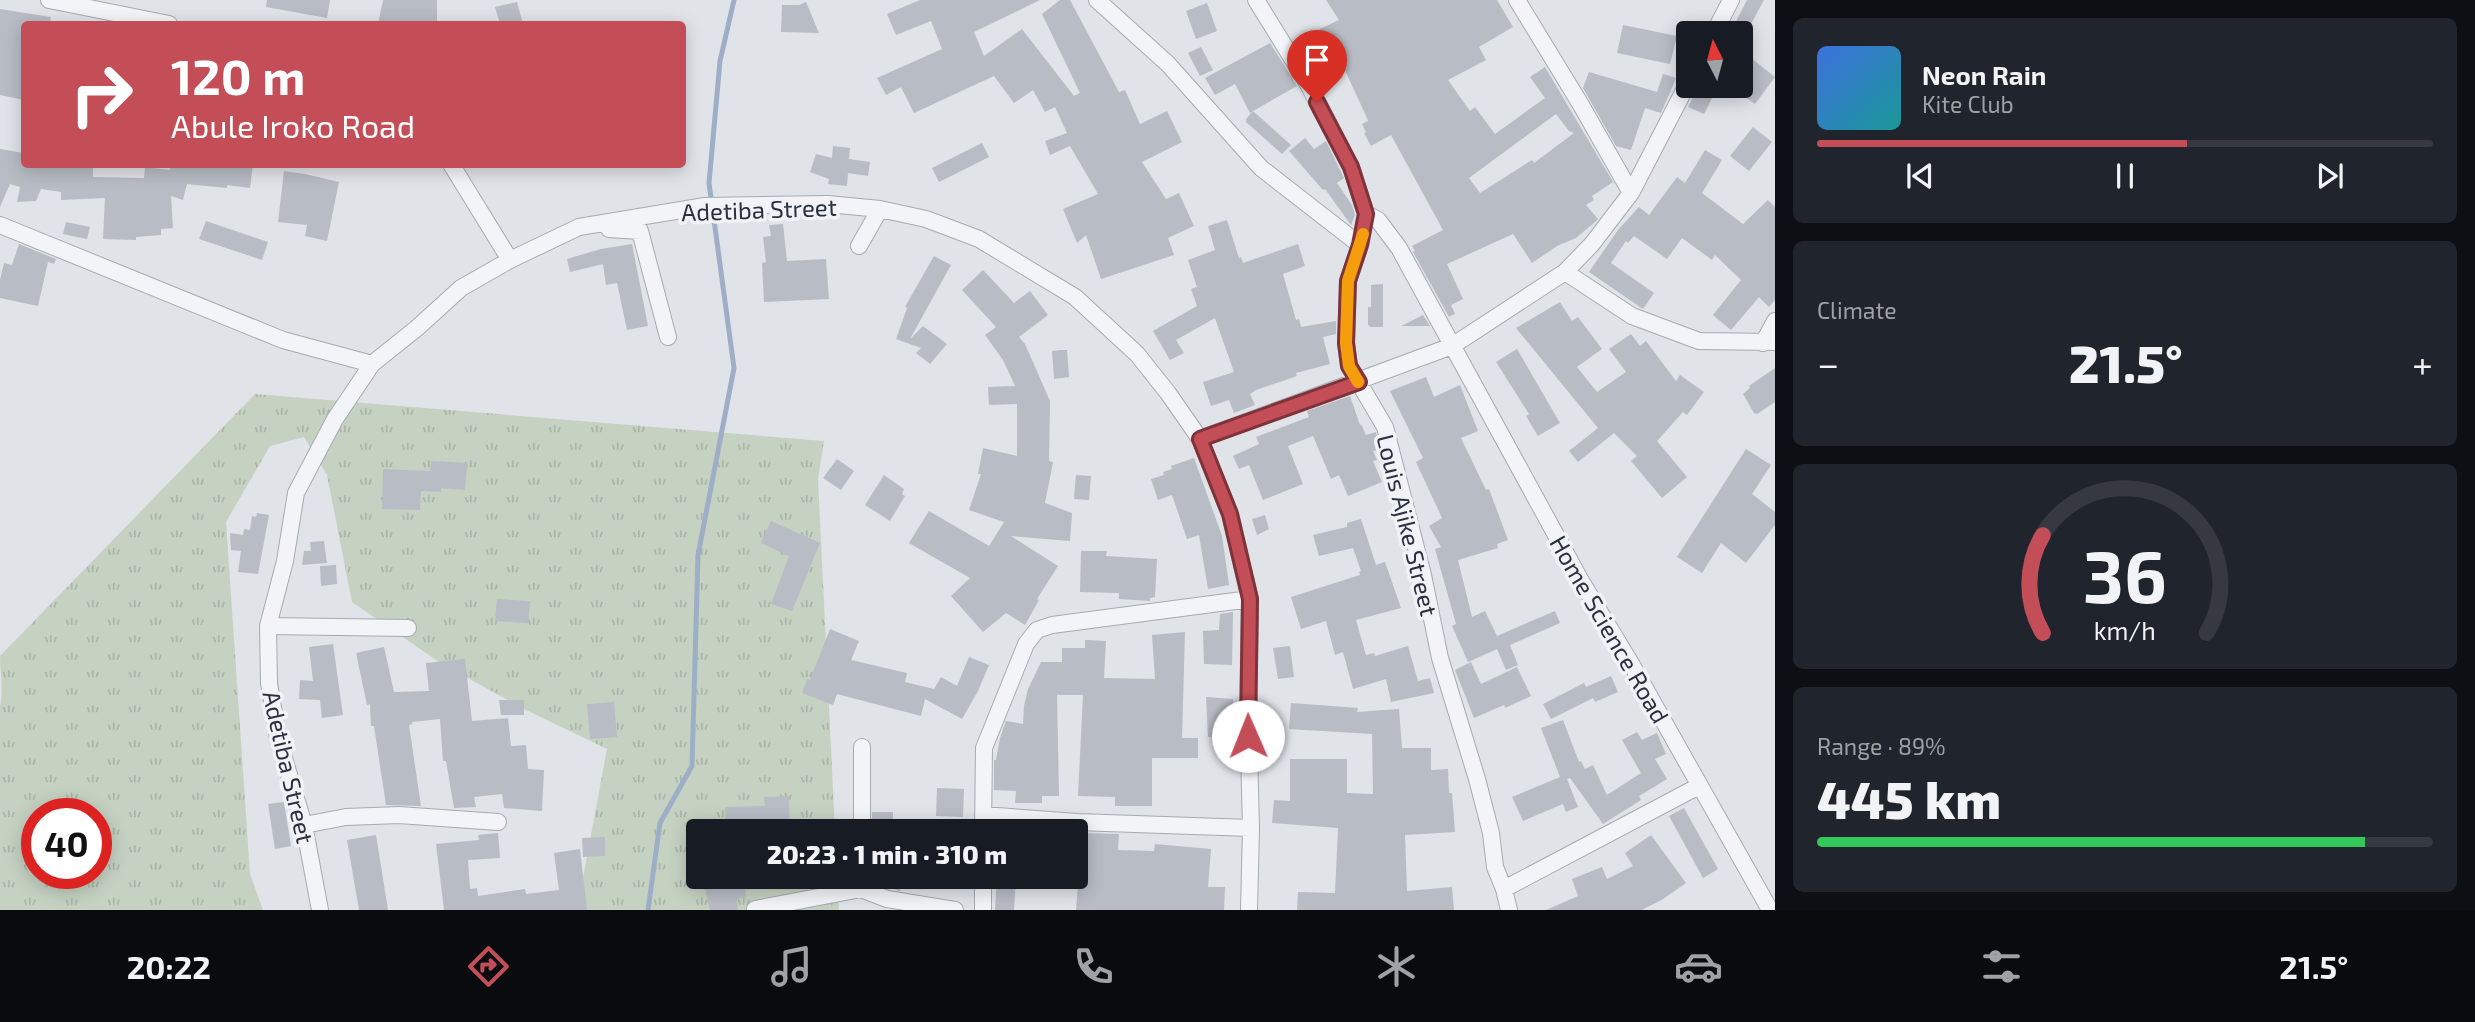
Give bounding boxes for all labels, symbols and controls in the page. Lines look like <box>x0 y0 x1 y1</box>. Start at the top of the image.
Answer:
north arrow <box>1676 21 1754 98</box>
map controls <box>1676 21 1753 98</box>
pin <box>1287 30 1347 102</box>
icon: arrive <box>1298 41 1336 79</box>
text: 120 m <box>171 46 305 105</box>
icon: right <box>56 49 147 140</box>
text: Neon Rain <box>1922 59 2046 90</box>
text: Kite Club <box>1922 90 2014 118</box>
text: Abule Iroko Road <box>171 106 415 144</box>
icon: previous <box>1901 157 1939 195</box>
icon: pause <box>2106 157 2144 195</box>
icon: next <box>2311 157 2349 195</box>
street label: Adetiba Street <box>681 192 837 226</box>
text: Climate <box>1817 296 1897 324</box>
text: 21.5° <box>2069 331 2183 393</box>
text: − <box>1817 340 1839 386</box>
text: + <box>2412 340 2433 386</box>
street label: Louis Ajike Street <box>1371 431 1445 619</box>
street label: Home Science Road <box>1544 530 1676 728</box>
text: 36 <box>2083 530 2167 618</box>
text: km/h <box>2094 614 2156 644</box>
street label: Adetiba Street <box>257 688 321 846</box>
position arrow <box>1211 699 1285 773</box>
text: Range · 89% <box>1817 732 1946 760</box>
text: 445 km <box>1817 767 2001 829</box>
speed limit sign: 40 <box>21 798 112 889</box>
text: 20:23 · 1 min · 310 m <box>767 838 1007 869</box>
icon: directions <box>464 942 513 991</box>
icon: music <box>767 942 816 991</box>
icon: phone <box>1069 942 1118 991</box>
icon: climate <box>1372 942 1421 991</box>
icon: car <box>1674 942 1723 991</box>
icon: filters <box>1977 942 2026 991</box>
text: 20:22 <box>127 947 211 985</box>
text: 21.5° <box>2279 947 2348 985</box>

